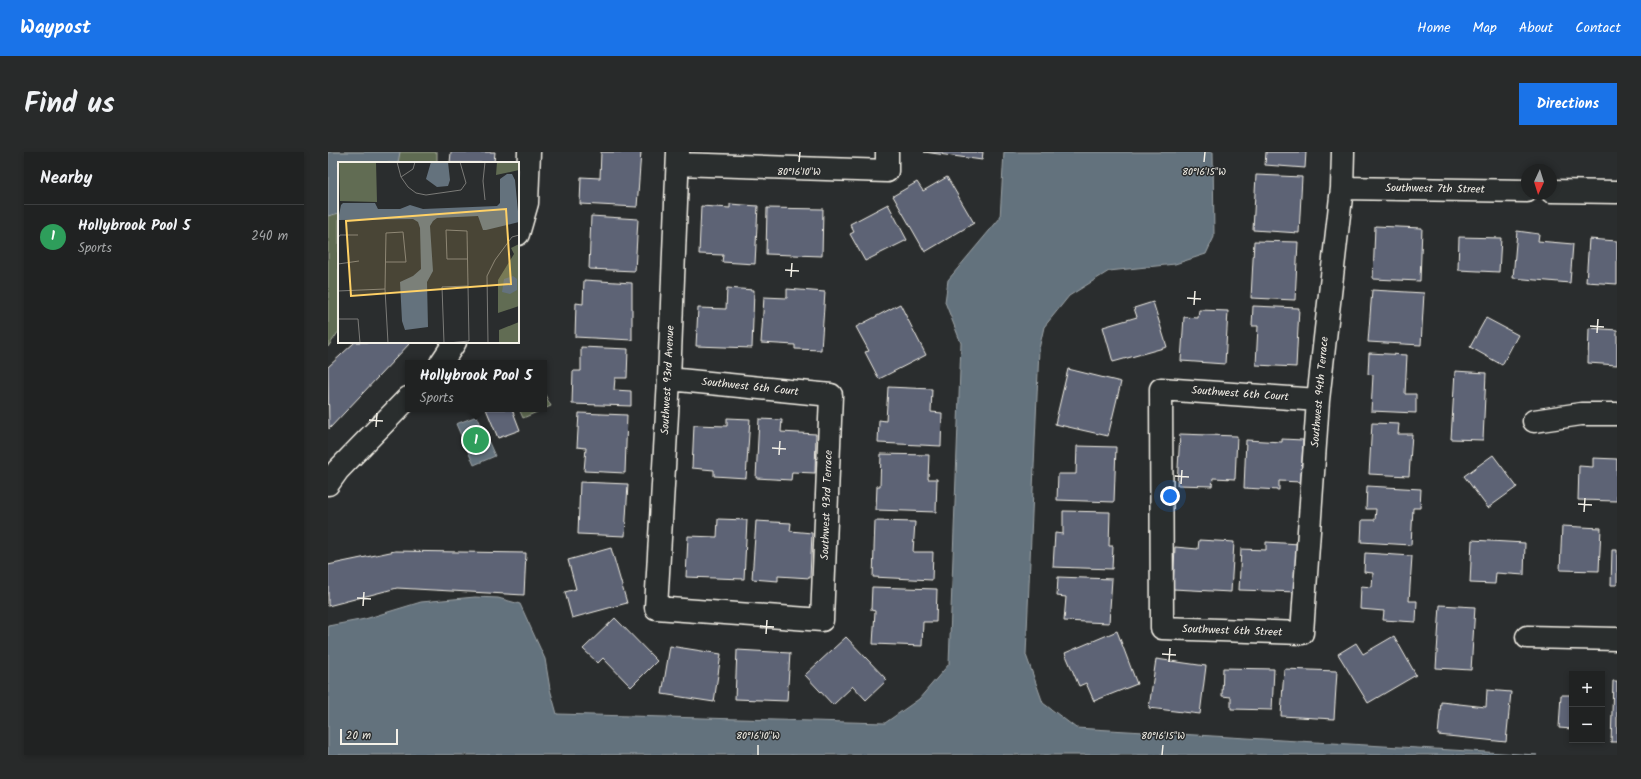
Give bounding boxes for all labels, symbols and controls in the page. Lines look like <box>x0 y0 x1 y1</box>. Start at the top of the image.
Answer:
text: Waypost <box>20 13 91 43</box>
text: Home <box>1417 17 1451 39</box>
text: Map <box>1473 17 1497 39</box>
text: About <box>1519 17 1553 39</box>
text: Contact <box>1575 17 1621 39</box>
text: Find us <box>24 82 115 127</box>
button: Directions <box>1519 83 1617 125</box>
inset map <box>338 162 519 343</box>
text: 80°16'10"W <box>777 164 821 180</box>
text: 80°16'15"W <box>1182 164 1226 180</box>
north arrow <box>1521 164 1557 200</box>
text: Nearby <box>40 165 92 192</box>
street label: Southwest 7th Street <box>1385 179 1486 199</box>
text: Hollybrook Pool 5 <box>78 214 190 238</box>
text: 1 <box>51 226 55 247</box>
text: 240 m <box>251 226 288 247</box>
text: Sports <box>78 238 112 259</box>
street label: Southwest 93rd Avenue <box>656 325 680 435</box>
street label: Southwest 94th Terrace <box>1306 336 1334 448</box>
popup <box>405 360 547 412</box>
text: Hollybrook Pool 5 <box>420 364 532 388</box>
street label: Southwest 6th Court <box>701 373 800 401</box>
street label: Southwest 6th Court <box>1191 382 1290 406</box>
text: Sports <box>420 388 454 409</box>
pin: 1 <box>463 425 489 455</box>
street label: Southwest 93rd Terrace <box>816 450 838 560</box>
your location <box>1160 486 1180 506</box>
street label: Southwest 6th Street <box>1181 620 1283 642</box>
map controls <box>1569 671 1605 743</box>
button: + <box>1569 671 1605 707</box>
button: − <box>1569 707 1605 743</box>
scale bar <box>340 727 398 746</box>
text: 20 m <box>346 727 371 745</box>
text: 80°16'10"W <box>736 728 780 744</box>
text: 80°16'15"W <box>1141 728 1185 744</box>

